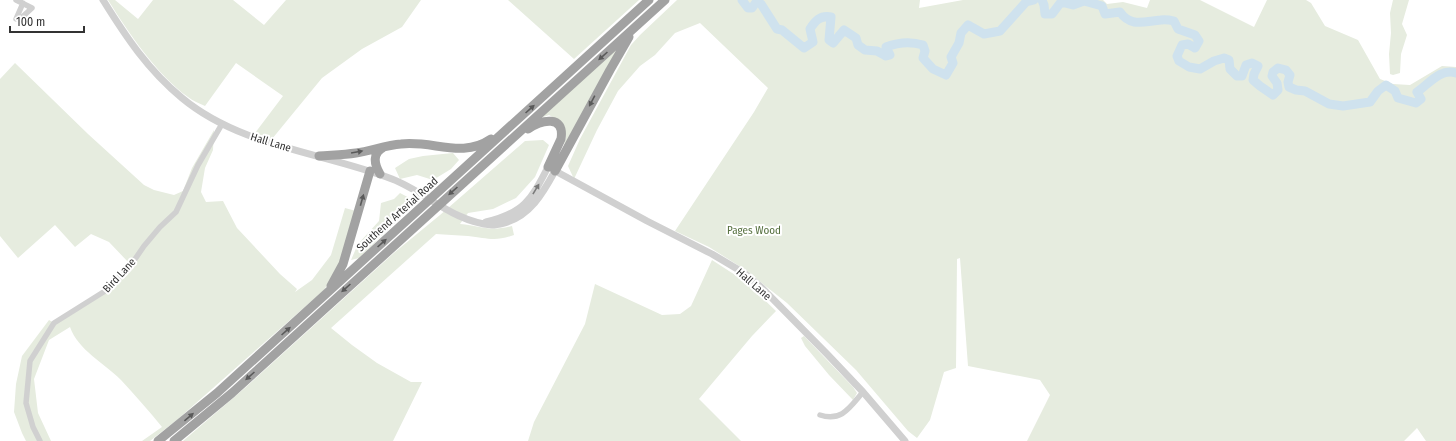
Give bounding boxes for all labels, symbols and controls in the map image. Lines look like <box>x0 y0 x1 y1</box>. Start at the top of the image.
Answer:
scale bar <box>10 8 84 34</box>
text: 100 m <box>16 15 45 29</box>
one-way arrow <box>598 51 607 60</box>
one-way arrow <box>589 96 596 107</box>
one-way arrow <box>525 104 536 113</box>
street label: Hall Lane <box>249 130 293 155</box>
one-way arrow <box>351 149 363 155</box>
street label: Southend Arterial Road <box>354 174 441 254</box>
one-way arrow <box>533 183 540 195</box>
one-way arrow <box>447 187 458 196</box>
one-way arrow <box>359 194 365 206</box>
park label: Pages Wood <box>727 224 781 237</box>
one-way arrow <box>377 239 388 248</box>
street label: Bird Lane <box>100 255 139 295</box>
street label: Hall Lane <box>734 266 774 303</box>
one-way arrow <box>341 284 351 293</box>
one-way arrow <box>282 327 291 336</box>
one-way arrow <box>245 371 255 381</box>
one-way arrow <box>184 412 194 421</box>

